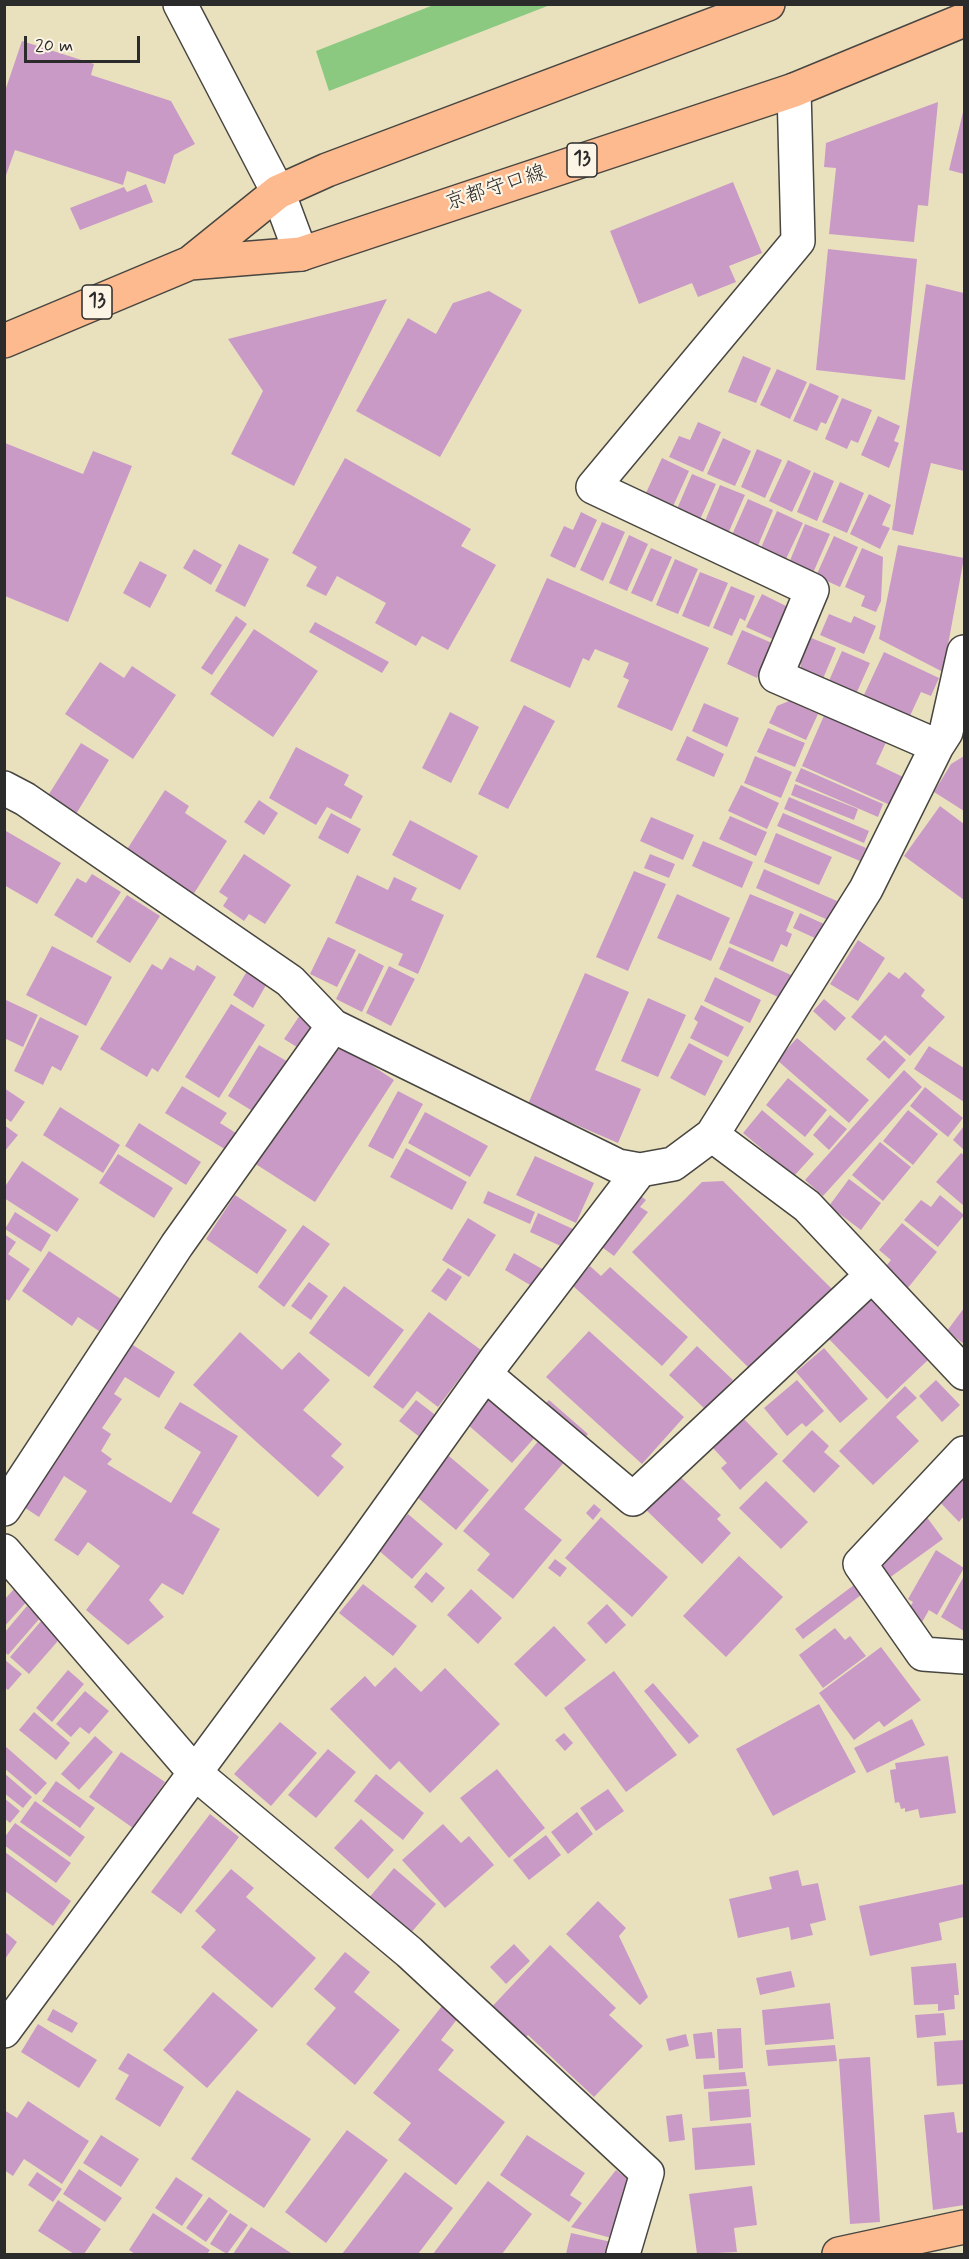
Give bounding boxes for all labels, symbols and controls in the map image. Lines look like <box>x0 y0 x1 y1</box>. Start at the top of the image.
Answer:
scale bar <box>27 24 142 62</box>
text: 20 m <box>35 34 73 58</box>
road number: 13 <box>567 143 597 177</box>
street label: 京都守口線 <box>442 161 550 217</box>
road number: 13 <box>82 285 112 319</box>

